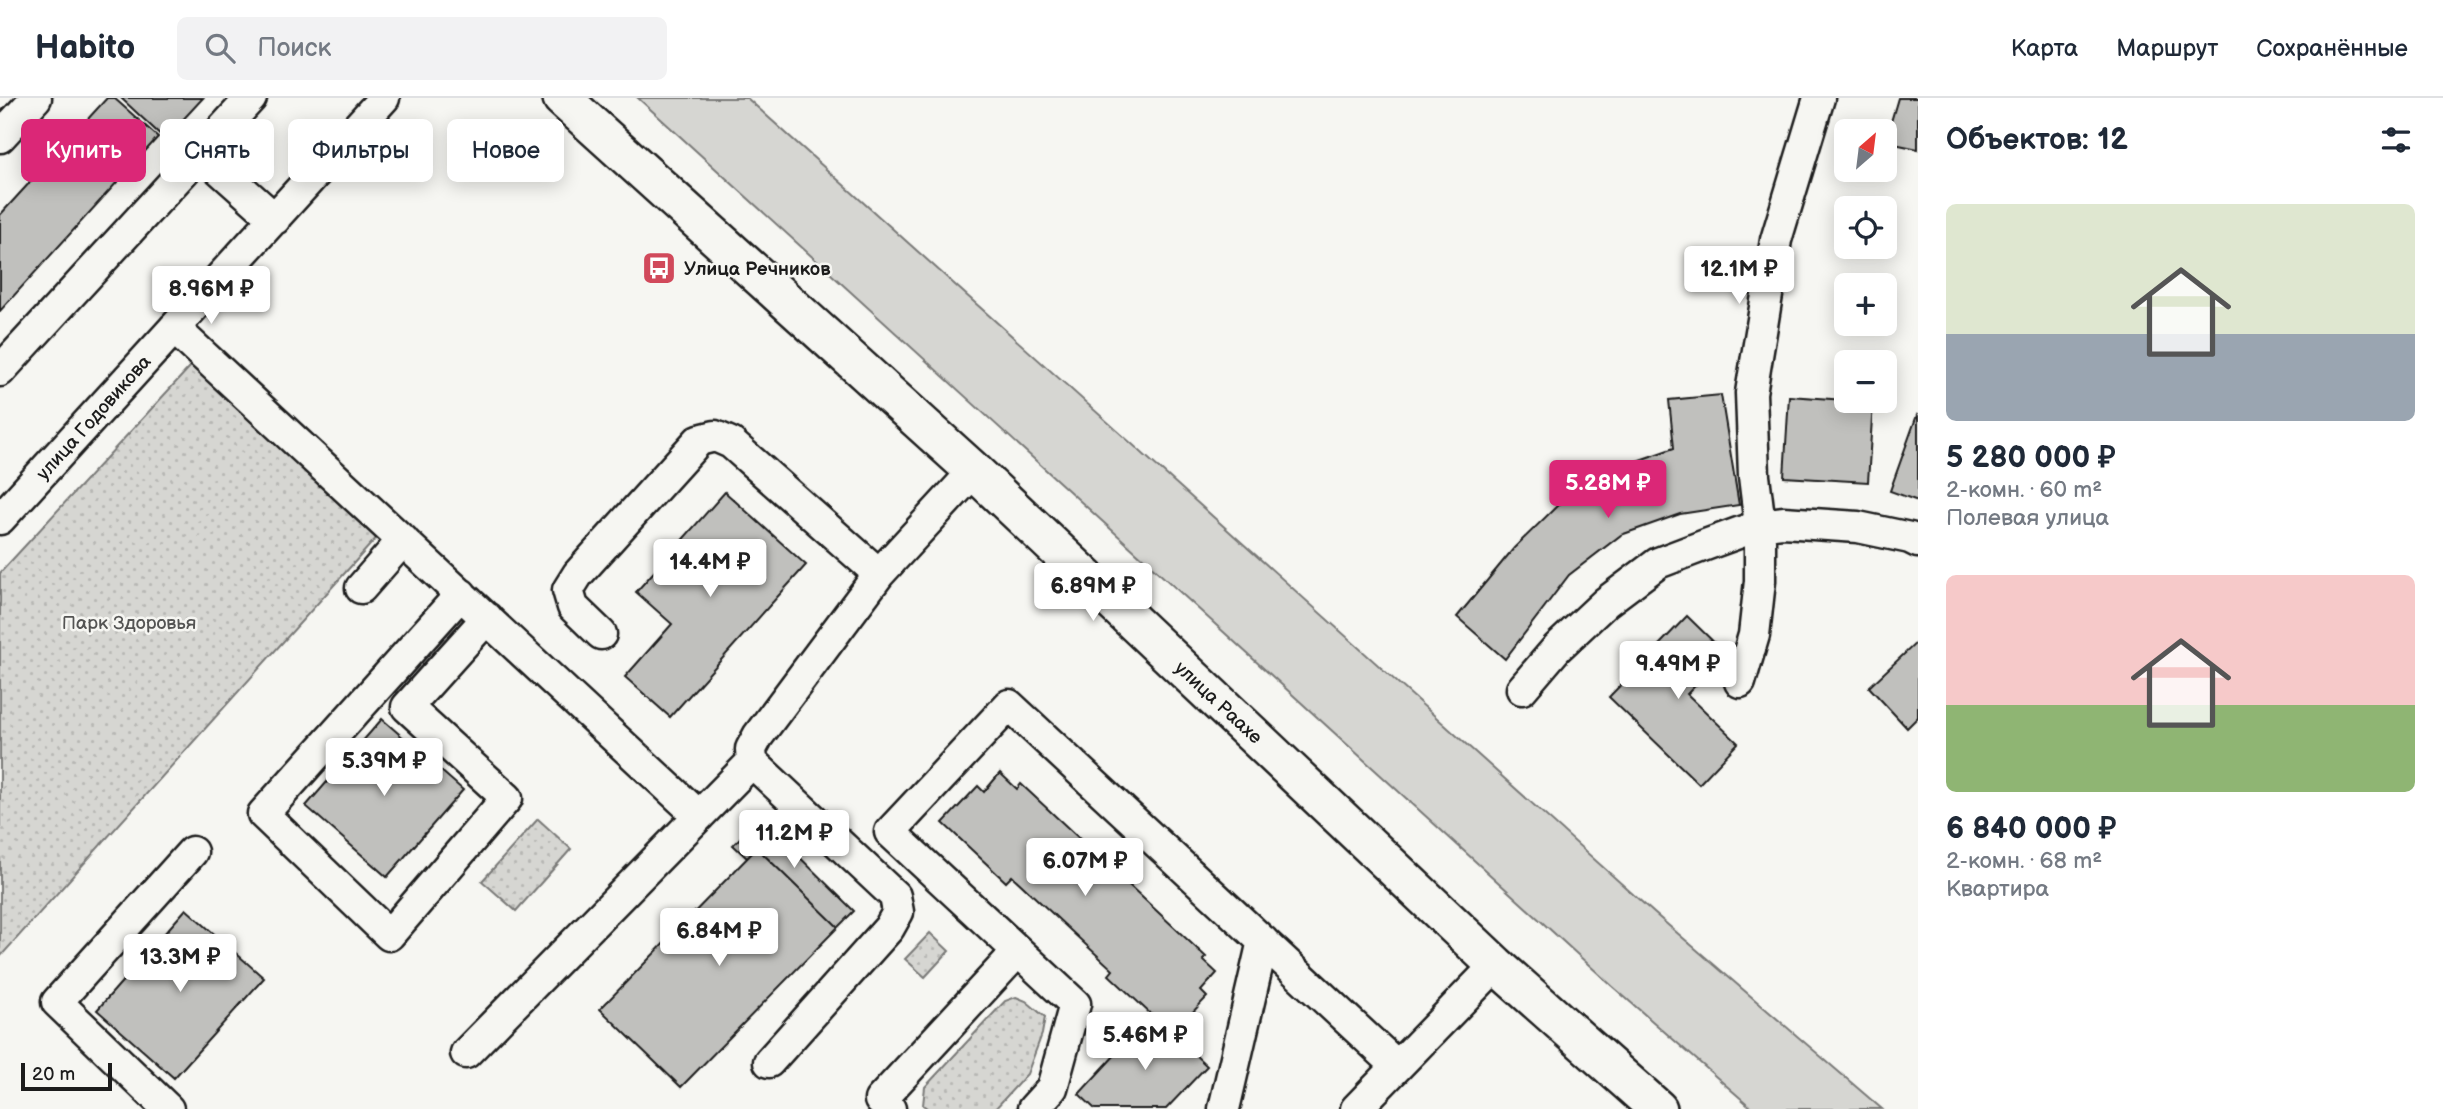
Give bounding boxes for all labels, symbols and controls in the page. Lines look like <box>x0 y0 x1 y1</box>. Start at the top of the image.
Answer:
search box <box>177 17 667 80</box>
text: Habito <box>35 28 135 68</box>
icon: search <box>201 29 239 67</box>
text: Поиск <box>257 33 331 64</box>
text: Карта <box>2011 34 2078 63</box>
text: Маршрут <box>2116 34 2218 63</box>
text: Сохранённые <box>2256 34 2408 63</box>
chip: Купить <box>21 119 146 182</box>
chip: Снять <box>160 119 274 182</box>
chip: Фильтры <box>288 119 433 182</box>
chip: Новое <box>447 119 564 182</box>
north arrow <box>1834 119 1897 182</box>
map controls <box>1834 119 1897 413</box>
icon: filters <box>2377 121 2415 159</box>
text: Объектов: 12 <box>1946 122 2128 158</box>
button: locate <box>1834 196 1897 259</box>
pin: 12.1M ₽ <box>1674 246 1804 306</box>
bus stop icon: Улица Речников <box>640 249 678 287</box>
icon: home <box>2118 249 2244 375</box>
text: 12.1M ₽ <box>1700 255 1778 283</box>
place label: Улица Речников <box>684 258 831 281</box>
pin: 8.96M ₽ <box>146 266 276 326</box>
button: + <box>1834 273 1897 336</box>
text: 8.96M ₽ <box>168 275 254 303</box>
button: − <box>1834 350 1897 413</box>
street label: улица Годовикова <box>32 351 156 485</box>
text: 5 280 000 ₽ <box>1946 440 2116 476</box>
pin: 5.28M ₽ <box>1543 460 1673 520</box>
text: 5.28M ₽ <box>1565 469 1651 497</box>
text: 2-комн. · 60 m² <box>1946 476 2102 504</box>
text: Полевая улица <box>1946 504 2109 532</box>
pin: 14.4M ₽ <box>645 540 775 599</box>
text: 14.4M ₽ <box>669 548 751 576</box>
pin: 6.89M ₽ <box>1028 564 1158 623</box>
text: 6.89M ₽ <box>1050 572 1136 600</box>
park label: Парк Здоровья <box>62 612 196 635</box>
icon: home <box>2118 620 2244 746</box>
pin: 9.49M ₽ <box>1613 642 1743 701</box>
text: 9.49M ₽ <box>1636 650 1721 678</box>
street label: улица Раахе <box>1169 657 1267 750</box>
pin: 5.39M ₽ <box>319 738 449 798</box>
text: 5.39M ₽ <box>342 747 426 775</box>
pin: 11.2M ₽ <box>729 810 859 870</box>
text: 6 840 000 ₽ <box>1946 811 2116 847</box>
text: 11.2M ₽ <box>755 819 833 847</box>
pin: 6.07M ₽ <box>1020 838 1150 898</box>
text: 6.07M ₽ <box>1042 847 1128 875</box>
text: 2-комн. · 68 m² <box>1946 847 2102 875</box>
text: Квартира <box>1946 875 2049 903</box>
pin: 6.84M ₽ <box>654 908 784 968</box>
text: 6.84M ₽ <box>676 917 762 945</box>
pin: 13.3M ₽ <box>115 934 245 994</box>
text: 13.3M ₽ <box>139 943 221 971</box>
pin: 5.46M ₽ <box>1080 1012 1210 1072</box>
text: 5.46M ₽ <box>1102 1021 1188 1049</box>
scale bar <box>21 1060 112 1092</box>
text: 20 m <box>32 1063 75 1086</box>

